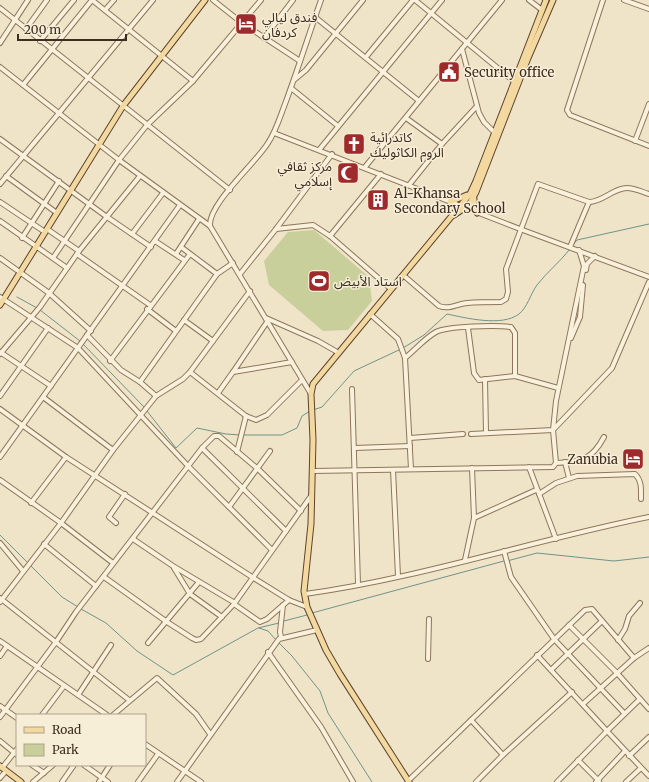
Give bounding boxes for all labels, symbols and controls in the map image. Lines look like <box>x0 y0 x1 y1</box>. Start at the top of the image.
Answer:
place label: فندق ليالي كردفان <box>262 9 317 41</box>
hotel icon: فندق ليالي كردفان <box>233 11 259 37</box>
scale bar <box>18 16 126 42</box>
text: 200 m <box>24 22 61 37</box>
public building icon: Security office <box>436 59 462 85</box>
place label: Security office <box>464 64 555 81</box>
place label: كاتدرائية الروم الكاثوليك <box>370 129 444 162</box>
church icon: كاتدرائية الروم الكاثوليك <box>341 131 367 157</box>
place label: مركز ثقافي إسلامي <box>277 158 332 192</box>
mosque icon: مركز ثقافي إسلامي <box>335 160 361 186</box>
place label: Al-Khansa Secondary School <box>393 185 506 217</box>
building icon: Al-Khansa Secondary School <box>365 187 391 213</box>
sports icon: استاد الأبيض <box>306 268 332 294</box>
place label: استاد الأبيض <box>334 273 402 290</box>
hotel icon: Zanubia <box>620 446 646 472</box>
place label: Zanubia <box>567 451 618 468</box>
legend <box>16 714 146 766</box>
text: Road <box>52 722 81 737</box>
text: Park <box>52 742 79 757</box>

